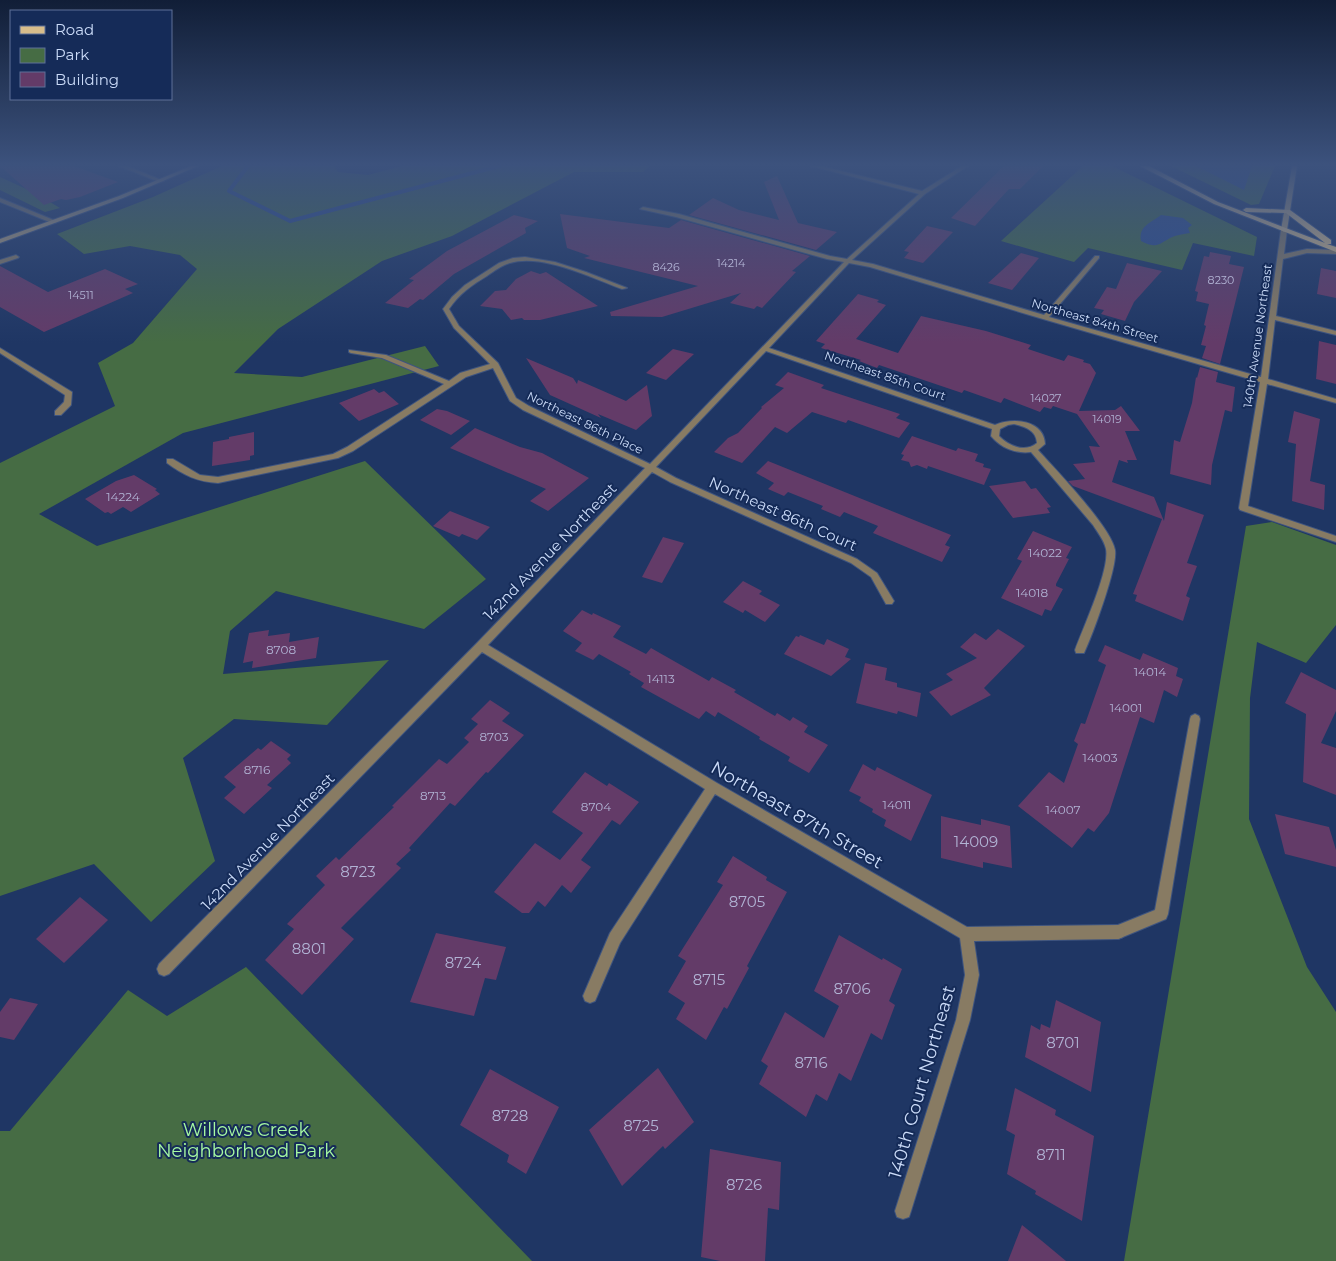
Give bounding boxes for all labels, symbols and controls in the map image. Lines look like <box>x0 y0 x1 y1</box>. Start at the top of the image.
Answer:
legend <box>10 10 172 100</box>
text: Road <box>55 20 94 39</box>
text: Park <box>55 45 89 64</box>
text: Building <box>55 70 119 89</box>
house number: 14214 <box>717 256 746 270</box>
house number: 8426 <box>652 260 680 274</box>
street label: 140th Avenue Northeast <box>1240 263 1275 409</box>
house number: 8230 <box>1208 273 1234 287</box>
house number: 14511 <box>68 288 94 302</box>
street label: Northeast 84th Street <box>1030 295 1160 346</box>
street label: Northeast 85th Court <box>822 348 948 403</box>
street label: Northeast 86th Place <box>525 388 646 457</box>
house number: 14027 <box>1030 391 1062 405</box>
house number: 14019 <box>1092 412 1122 426</box>
street label: Northeast 86th Court <box>706 472 860 555</box>
street label: 142nd Avenue Northeast <box>479 479 620 624</box>
house number: 14224 <box>106 489 140 504</box>
house number: 14022 <box>1028 545 1062 560</box>
house number: 14018 <box>1016 585 1048 600</box>
house number: 8708 <box>266 642 296 657</box>
house number: 14014 <box>1134 664 1166 679</box>
house number: 14113 <box>647 671 675 686</box>
house number: 14001 <box>1110 700 1142 715</box>
house number: 8703 <box>479 729 509 744</box>
house number: 14003 <box>1083 750 1118 765</box>
street label: Northeast 87th Street <box>707 757 887 873</box>
house number: 8716 <box>244 762 270 777</box>
street label: 142nd Avenue Northeast <box>197 769 338 914</box>
house number: 8713 <box>420 788 446 803</box>
house number: 14011 <box>883 797 911 812</box>
house number: 8704 <box>581 799 611 814</box>
house number: 14007 <box>1045 802 1081 817</box>
house number: 14009 <box>954 832 998 851</box>
house number: 8723 <box>340 862 376 881</box>
house number: 8705 <box>729 892 765 911</box>
house number: 8801 <box>292 939 326 958</box>
house number: 8724 <box>445 953 481 972</box>
house number: 8715 <box>693 970 725 989</box>
house number: 8706 <box>833 979 871 998</box>
street label: 140th Court Northeast <box>884 983 960 1181</box>
house number: 8701 <box>1046 1033 1080 1052</box>
house number: 8716 <box>794 1053 828 1072</box>
house number: 8728 <box>492 1106 528 1125</box>
house number: 8725 <box>623 1116 659 1135</box>
park label: Willows Creek Neighborhood Park <box>157 1119 335 1162</box>
house number: 8711 <box>1036 1145 1066 1164</box>
house number: 8726 <box>726 1175 762 1194</box>

